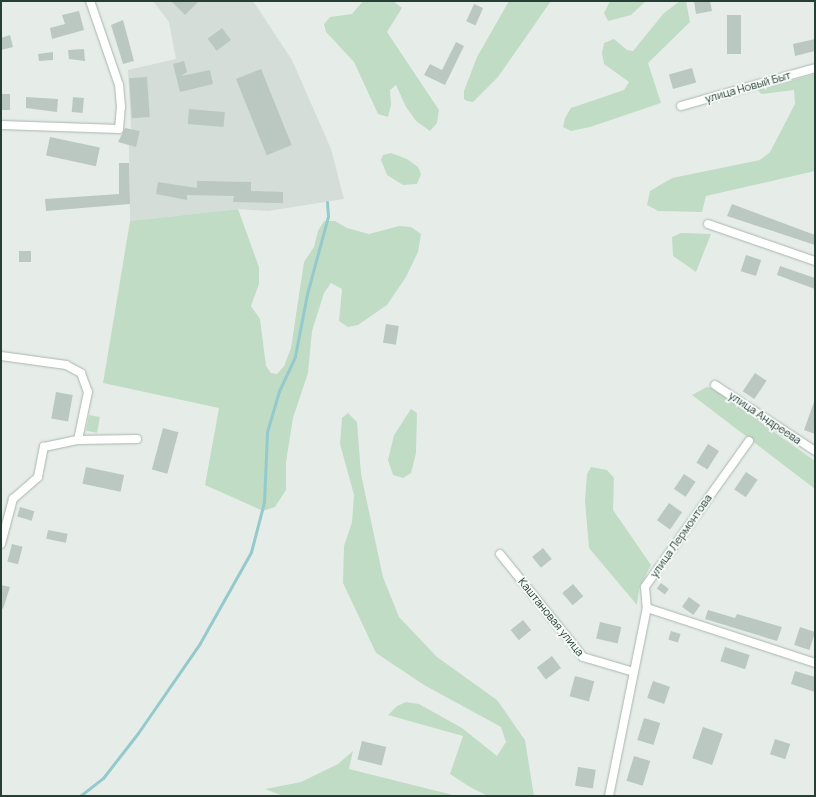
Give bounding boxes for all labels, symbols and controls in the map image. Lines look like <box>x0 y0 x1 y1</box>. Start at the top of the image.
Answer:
street label: улица Новый Быт <box>704 68 792 106</box>
street label: улица Андреева <box>726 389 804 447</box>
street label: улица Лермонтова <box>647 492 715 580</box>
street label: Каштановая улица <box>515 575 587 659</box>

